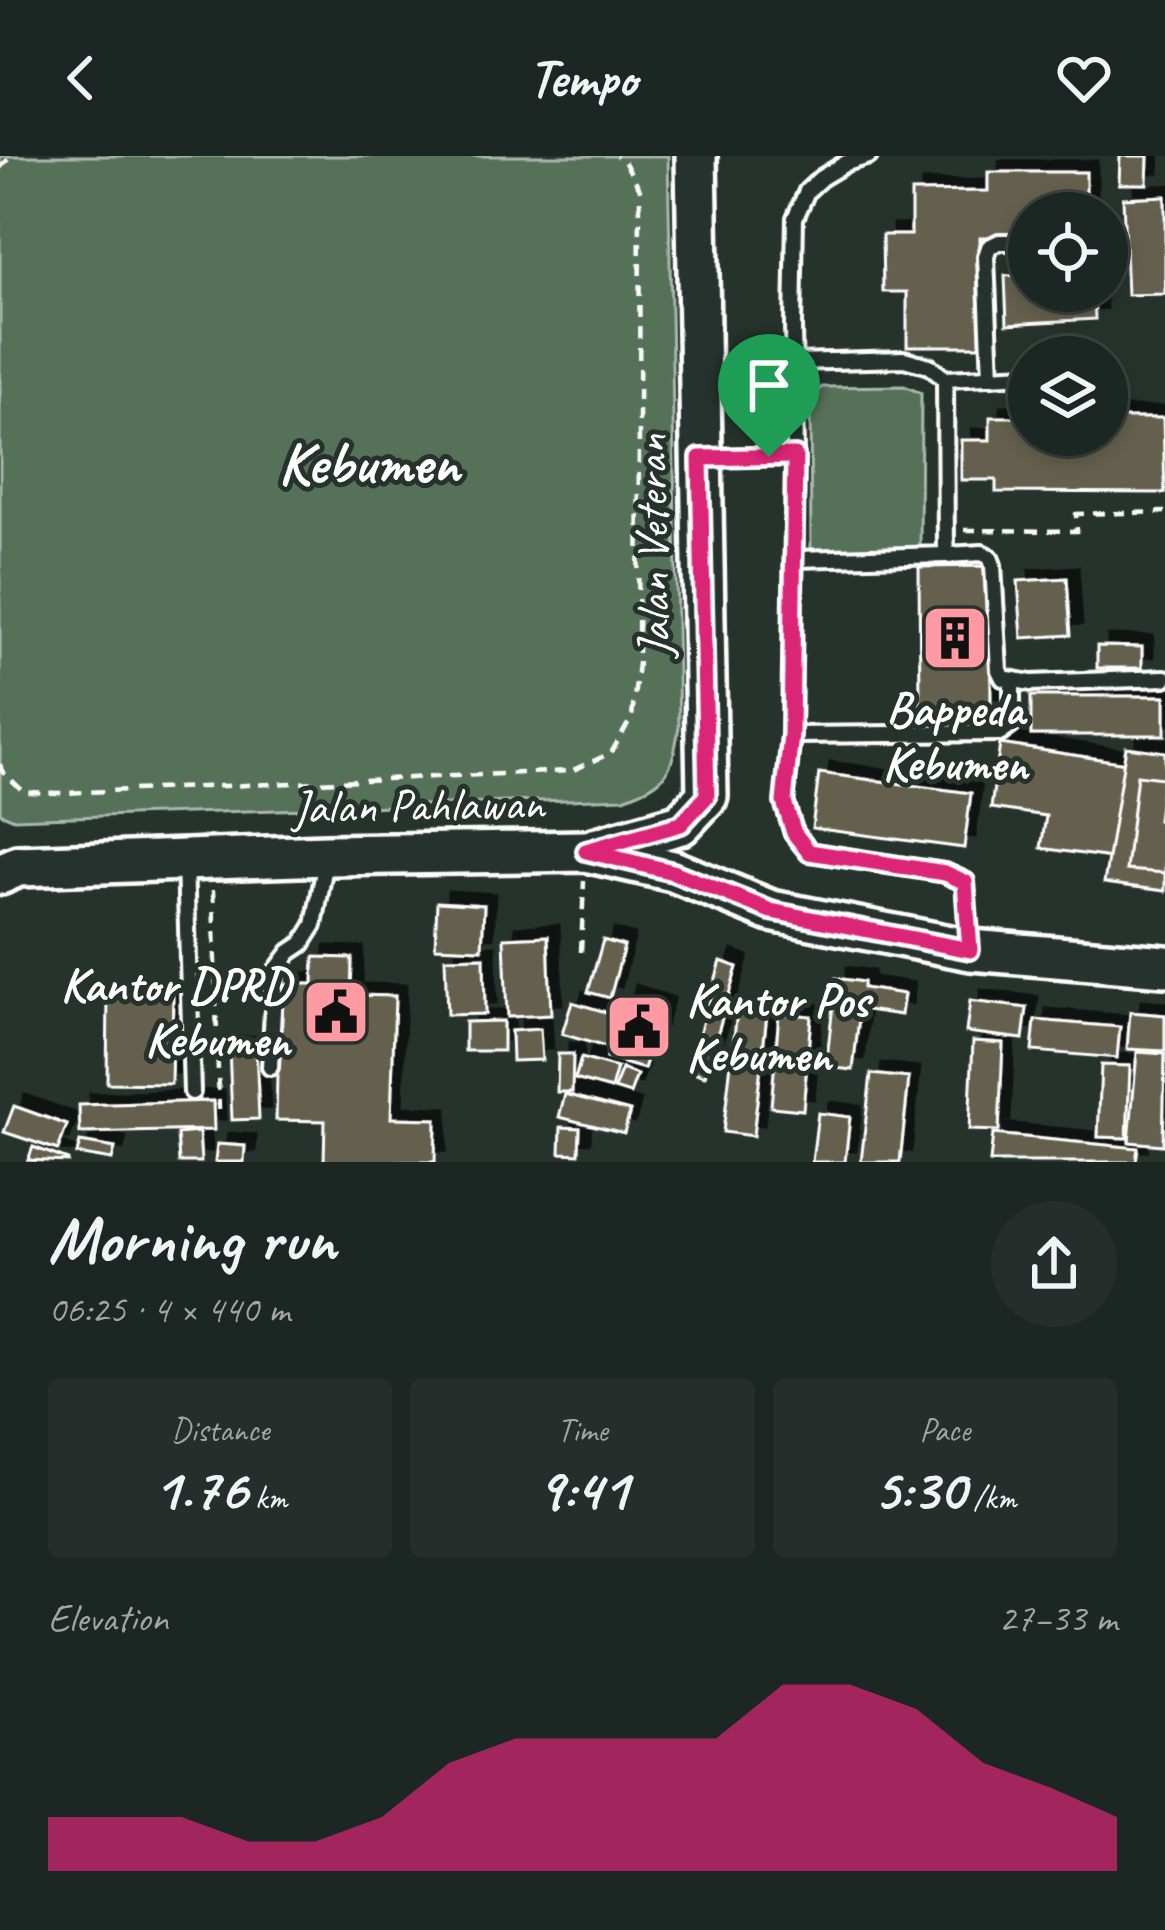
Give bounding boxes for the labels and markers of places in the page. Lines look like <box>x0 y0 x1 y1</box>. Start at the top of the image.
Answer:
pin <box>718 334 820 457</box>
building icon: Bappeda Kebumen <box>920 603 990 673</box>
place label: Bappeda Kebumen <box>882 679 1030 794</box>
place label: Kantor DPRD Kebumen <box>60 955 295 1070</box>
place label: Kantor Pos Kebumen <box>686 970 873 1085</box>
public building icon: Kantor DPRD Kebumen <box>301 977 371 1047</box>
public building icon: Kantor Pos Kebumen <box>604 992 674 1062</box>

